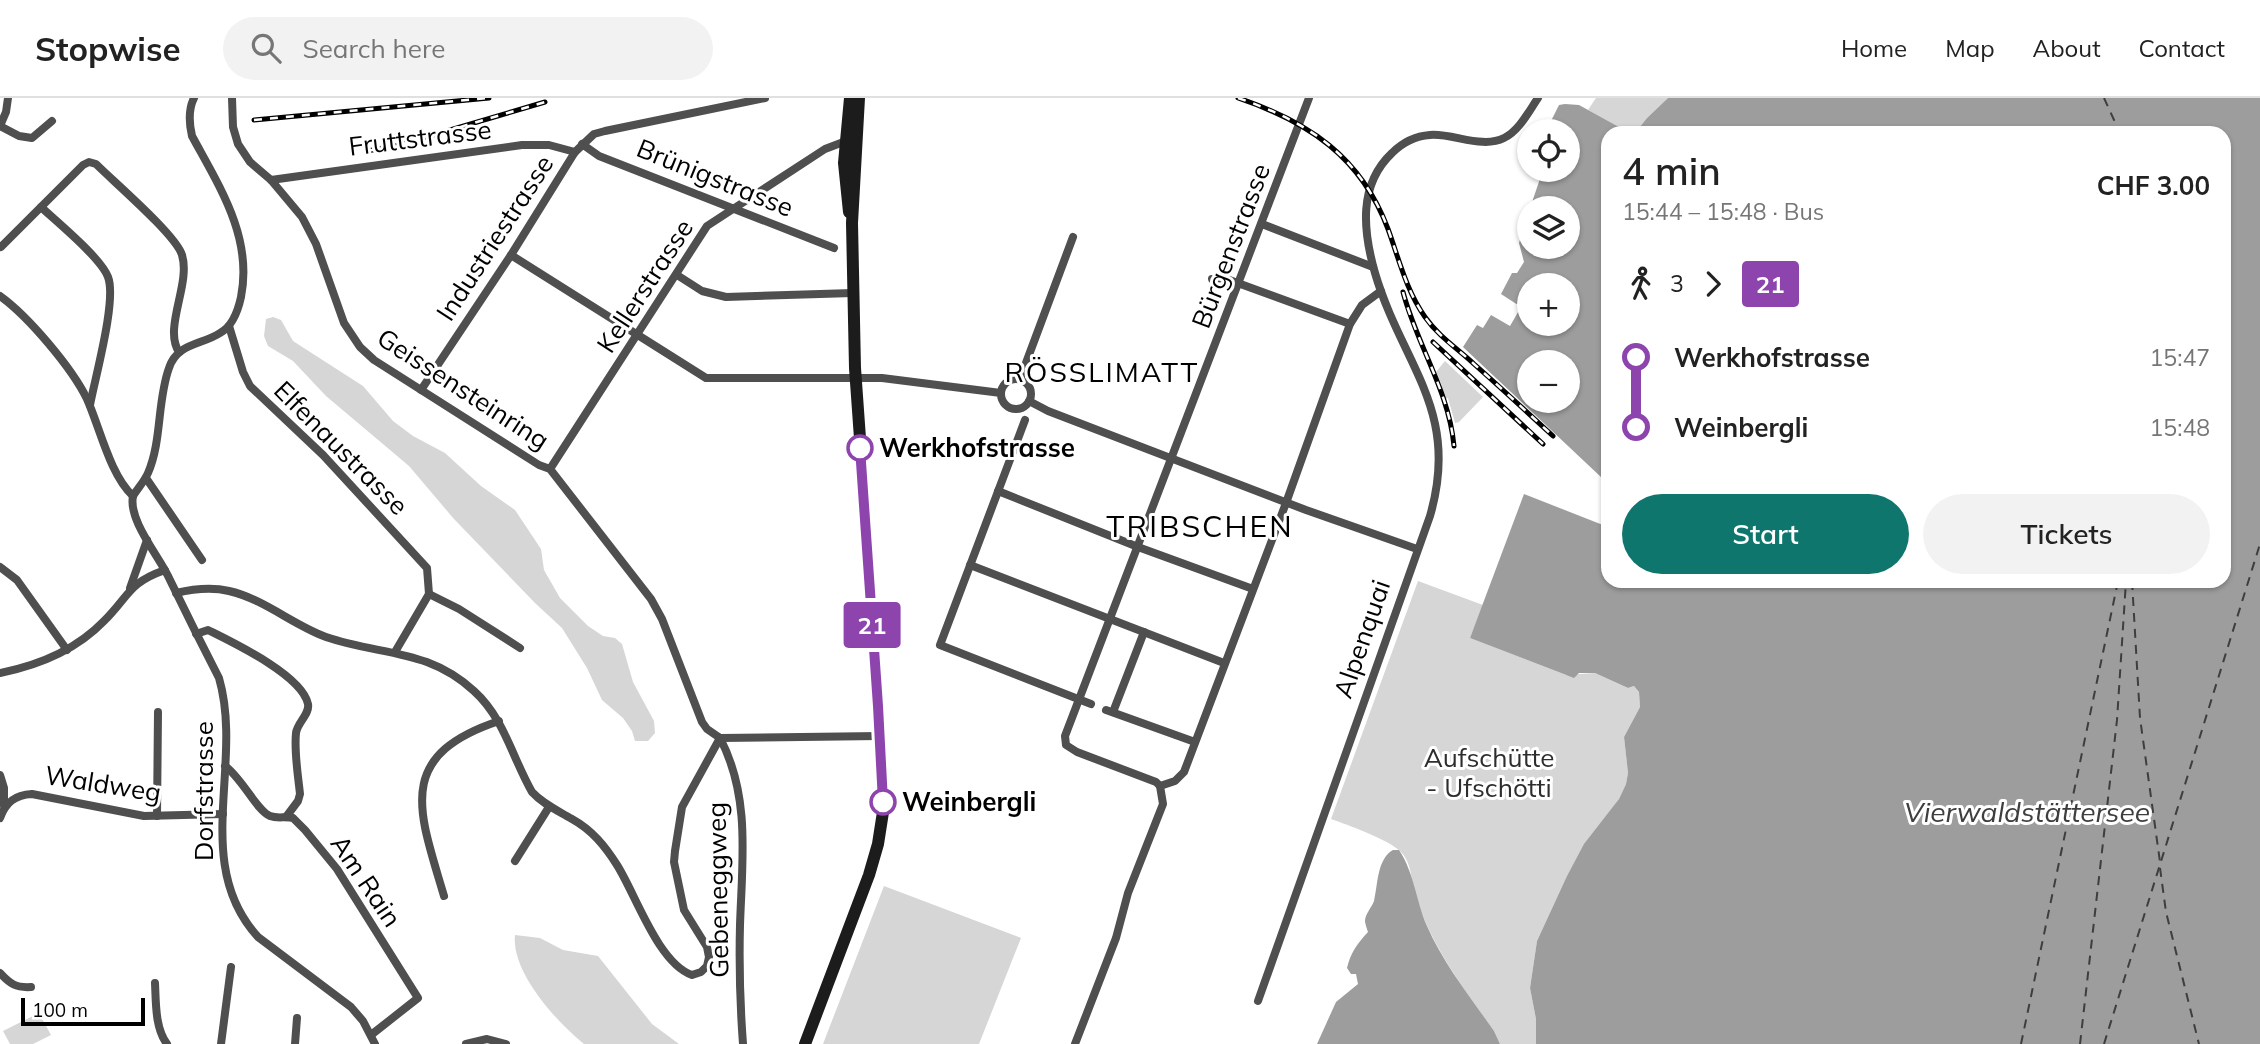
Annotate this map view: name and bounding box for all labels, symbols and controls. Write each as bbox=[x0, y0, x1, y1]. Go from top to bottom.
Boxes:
search box bbox=[223, 17, 713, 80]
text: Stopwise bbox=[35, 28, 181, 69]
icon: search bbox=[247, 29, 285, 67]
text: Search here bbox=[303, 32, 445, 65]
text: Home bbox=[1841, 33, 1907, 63]
text: Map bbox=[1945, 33, 1995, 63]
text: About bbox=[2033, 33, 2101, 63]
text: Contact bbox=[2139, 33, 2225, 63]
street label: Fruttstrasse bbox=[347, 112, 493, 163]
map controls bbox=[1517, 119, 1580, 413]
button: locate bbox=[1517, 119, 1580, 182]
street label: Brünigstrasse bbox=[632, 131, 798, 224]
text: 4 min bbox=[1622, 147, 1721, 195]
street label: Industriestrasse bbox=[429, 149, 560, 327]
street label: Bürgenstrasse bbox=[1184, 159, 1277, 333]
text: CHF 3.00 bbox=[2097, 169, 2210, 202]
button: layers bbox=[1517, 196, 1580, 259]
text: 15:44 – 15:48 · Bus bbox=[1622, 197, 1824, 226]
street label: Kellerstrasse bbox=[589, 213, 700, 359]
icon: walk bbox=[1622, 265, 1660, 303]
icon: forward bbox=[1694, 265, 1732, 303]
text: 3 bbox=[1670, 269, 1684, 298]
text: 21 bbox=[1756, 269, 1785, 299]
button: + bbox=[1517, 273, 1580, 336]
street label: Geissensteinring bbox=[371, 321, 555, 456]
text: Werkhofstrasse bbox=[1674, 341, 1870, 374]
text: 15:47 bbox=[2150, 343, 2210, 372]
button: − bbox=[1517, 350, 1580, 413]
district label: RÖSSLIMATT bbox=[1005, 354, 1199, 389]
street label: Elfenaustrasse bbox=[267, 374, 415, 522]
text: Weinbergli bbox=[1674, 411, 1808, 444]
text: 15:48 bbox=[2150, 413, 2210, 442]
place label: Werkhofstrasse bbox=[879, 431, 1075, 464]
marker: Werkhofstrasse bbox=[847, 435, 873, 461]
button: Start bbox=[1622, 494, 1909, 574]
button: Tickets bbox=[1923, 494, 2210, 574]
district label: TRIBSCHEN bbox=[1106, 507, 1294, 545]
street label: Alpenquai bbox=[1326, 575, 1397, 702]
line badge: 21 bbox=[840, 602, 903, 648]
text: 21 bbox=[858, 610, 886, 640]
street label: Dorfstrasse bbox=[187, 721, 220, 861]
park label: Aufschütte - Ufschötti bbox=[1424, 741, 1554, 804]
street label: Waldweg bbox=[43, 758, 163, 809]
place label: Weinbergli bbox=[902, 785, 1036, 818]
marker: Weinbergli bbox=[870, 789, 896, 815]
water label: Vierwaldstättersee bbox=[1904, 794, 2150, 829]
street label: Gebeneggweg bbox=[699, 802, 736, 978]
street label: Am Rain bbox=[324, 829, 409, 933]
scale bar bbox=[21, 995, 145, 1027]
text: 100 m bbox=[32, 998, 88, 1022]

